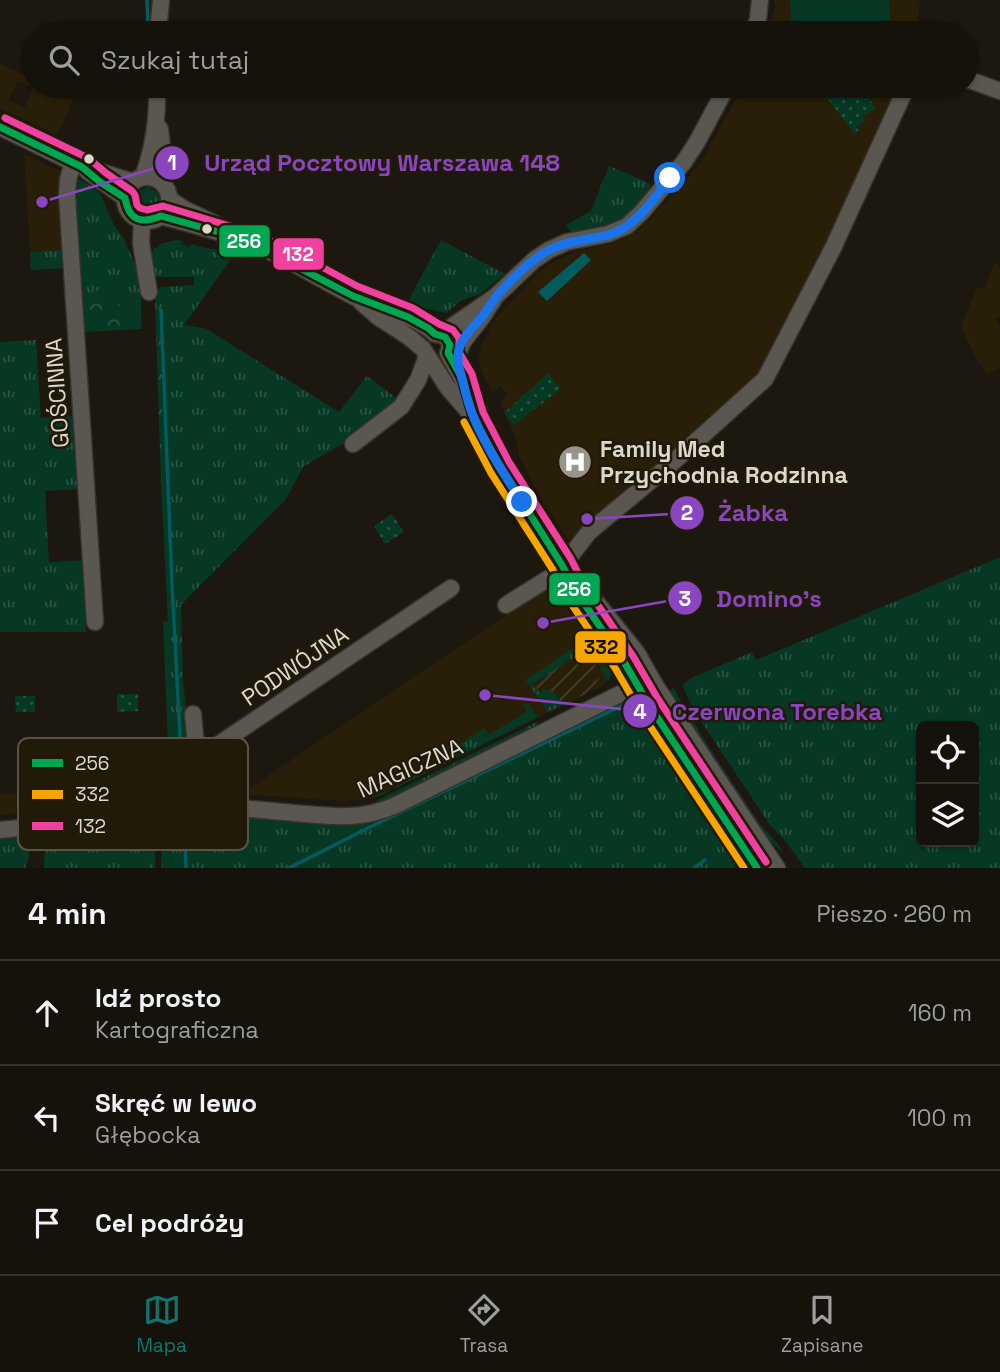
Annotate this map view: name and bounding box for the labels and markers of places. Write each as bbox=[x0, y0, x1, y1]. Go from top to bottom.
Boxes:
callout: Urząd Pocztowy Warszawa 148 bbox=[155, 140, 573, 185]
unlabelled marker bbox=[82, 152, 96, 166]
unlabelled marker bbox=[200, 222, 214, 236]
place label: Family Med Przychodnia Rodzinna bbox=[600, 434, 848, 490]
hospital icon: Family Med Przychodnia Rodzinna bbox=[556, 443, 594, 481]
callout: Żabka bbox=[669, 490, 802, 535]
callout: Domino's bbox=[667, 576, 836, 621]
callout: Czerwona Torebka bbox=[622, 689, 897, 734]

